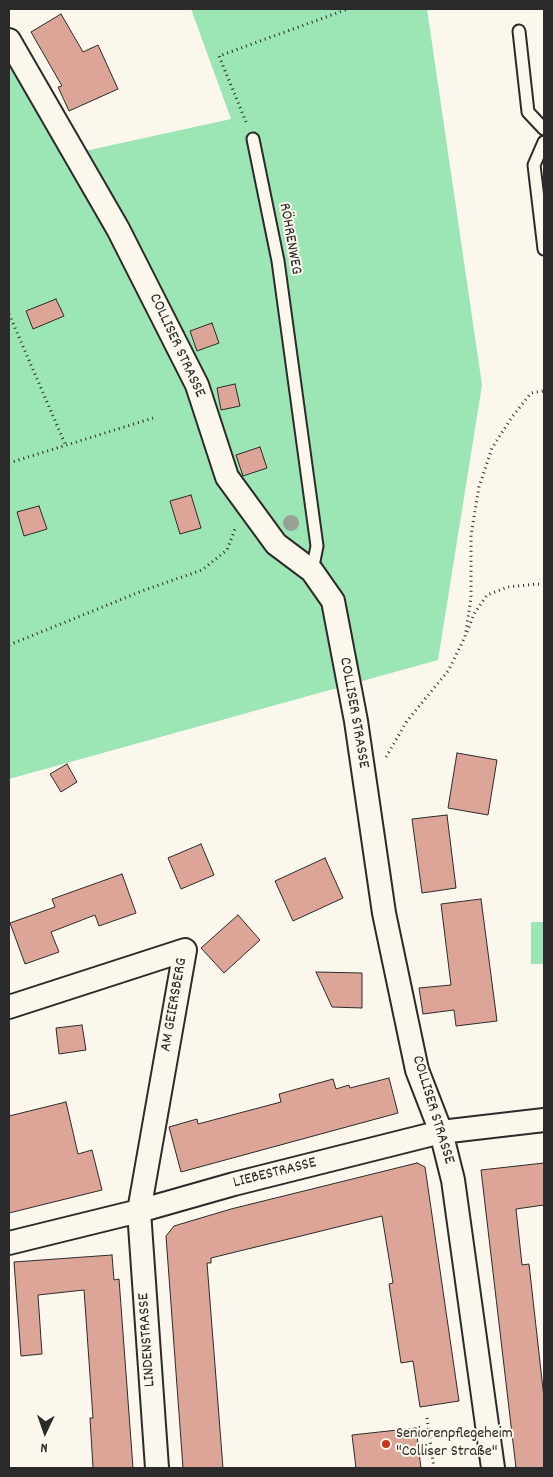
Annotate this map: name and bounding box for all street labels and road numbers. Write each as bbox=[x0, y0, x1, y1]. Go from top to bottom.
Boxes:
street label: RÖHRENWEG bbox=[273, 202, 305, 276]
street label: COLLISER STRASSE bbox=[144, 291, 208, 401]
street label: COLLISER STRASSE bbox=[334, 656, 372, 770]
street label: AM GEIERSBERG bbox=[157, 957, 193, 1053]
street label: COLLISER STRASSE bbox=[406, 1054, 458, 1166]
street label: LIEBESTRASSE bbox=[231, 1154, 319, 1194]
street label: LINDENSTRASSE bbox=[135, 1292, 161, 1388]

